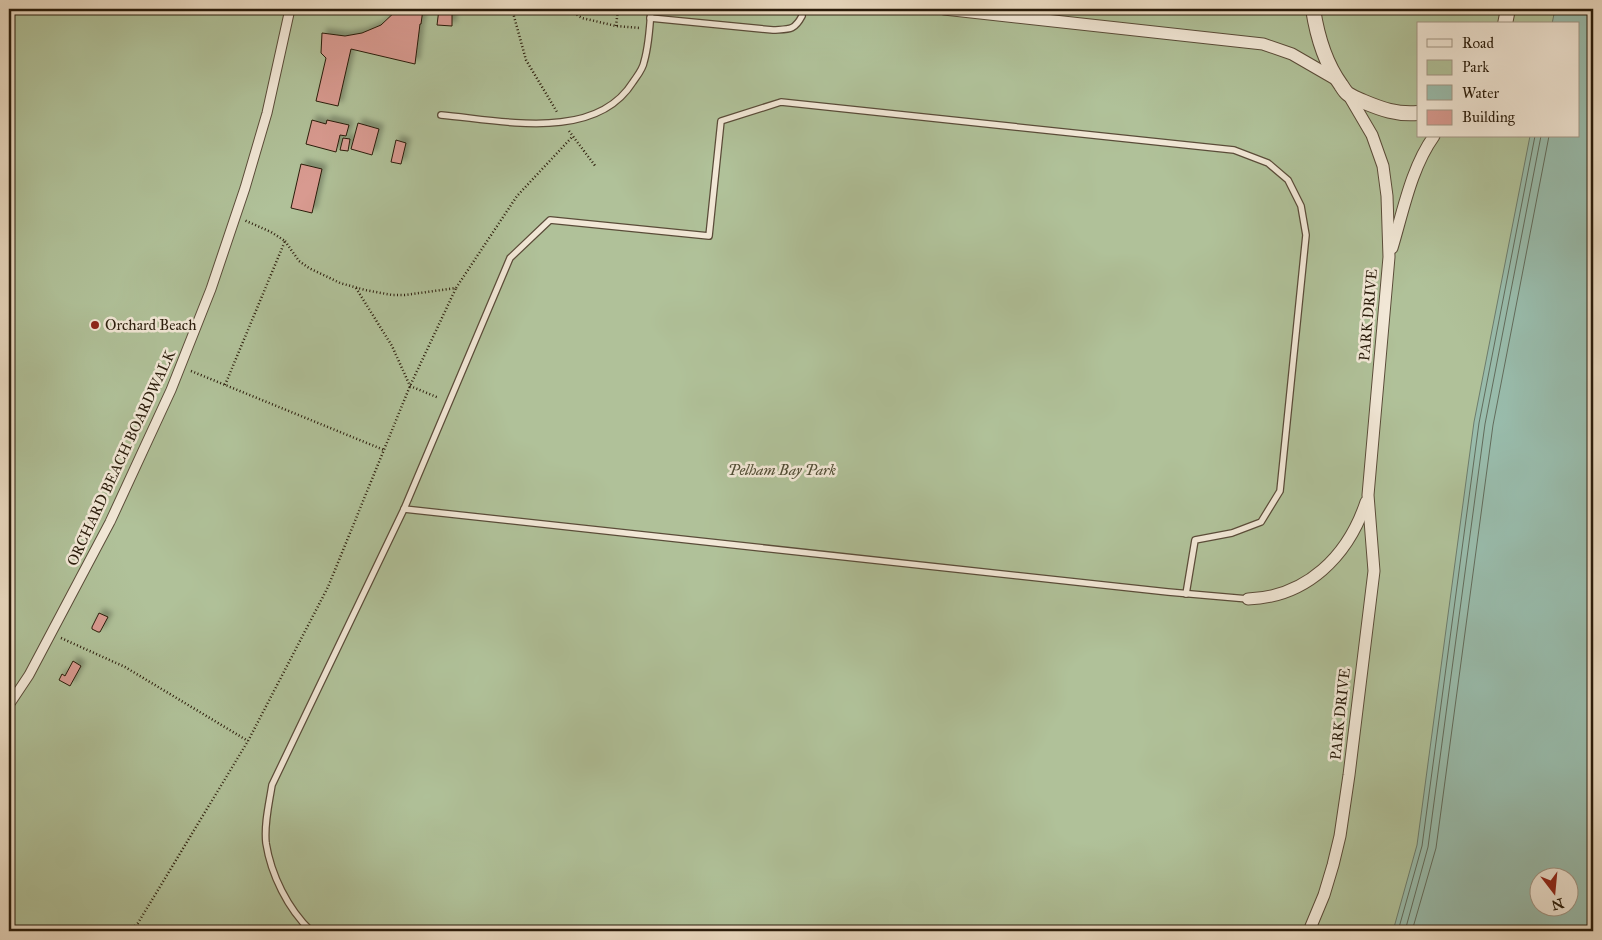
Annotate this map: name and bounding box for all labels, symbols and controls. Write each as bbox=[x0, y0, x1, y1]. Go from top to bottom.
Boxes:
legend bbox=[1417, 22, 1580, 138]
text: Road bbox=[1462, 34, 1494, 52]
text: Park bbox=[1462, 58, 1489, 76]
text: Water bbox=[1462, 84, 1499, 102]
text: Building bbox=[1462, 108, 1516, 126]
street label: PARK DRIVE bbox=[1355, 268, 1381, 362]
place label: Orchard Beach bbox=[105, 316, 197, 334]
marker: Orchard Beach bbox=[89, 319, 101, 331]
street label: ORCHARD BEACH BOARDWALK bbox=[63, 347, 179, 569]
park label: Pelham Bay Park bbox=[728, 461, 836, 479]
street label: PARK DRIVE bbox=[1326, 667, 1354, 761]
north arrow bbox=[1530, 868, 1580, 918]
text: N bbox=[1549, 894, 1565, 914]

